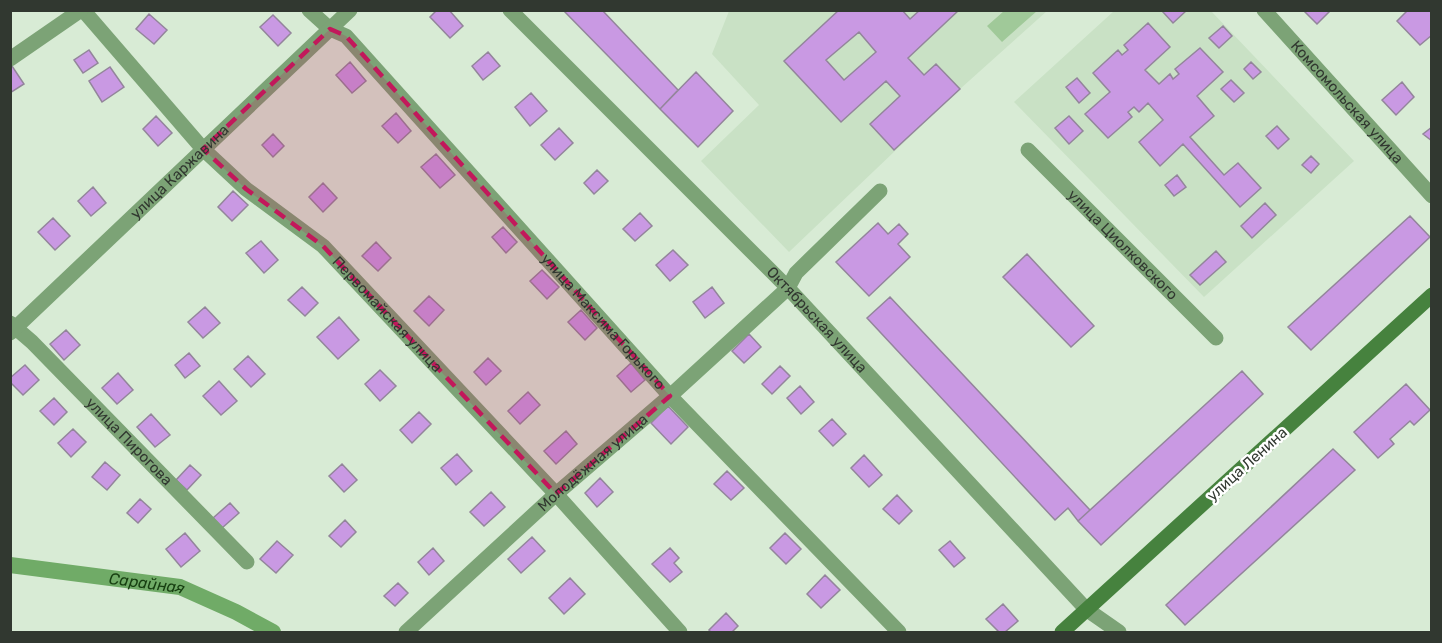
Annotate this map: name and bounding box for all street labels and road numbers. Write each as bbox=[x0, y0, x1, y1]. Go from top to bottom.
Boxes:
street label: Комсомольская улица bbox=[1287, 37, 1407, 167]
street label: улица Каржавина bbox=[127, 121, 233, 223]
street label: улица Циолковского bbox=[1064, 186, 1182, 304]
street label: улица Максима Горького bbox=[537, 250, 669, 393]
street label: Первомайская улица bbox=[329, 253, 446, 376]
street label: Октябрьская улица bbox=[763, 263, 871, 376]
street label: улица Пирогова bbox=[82, 394, 176, 489]
street label: Молодёжная улица bbox=[534, 410, 651, 515]
street label: улица Ленина bbox=[1203, 423, 1291, 505]

